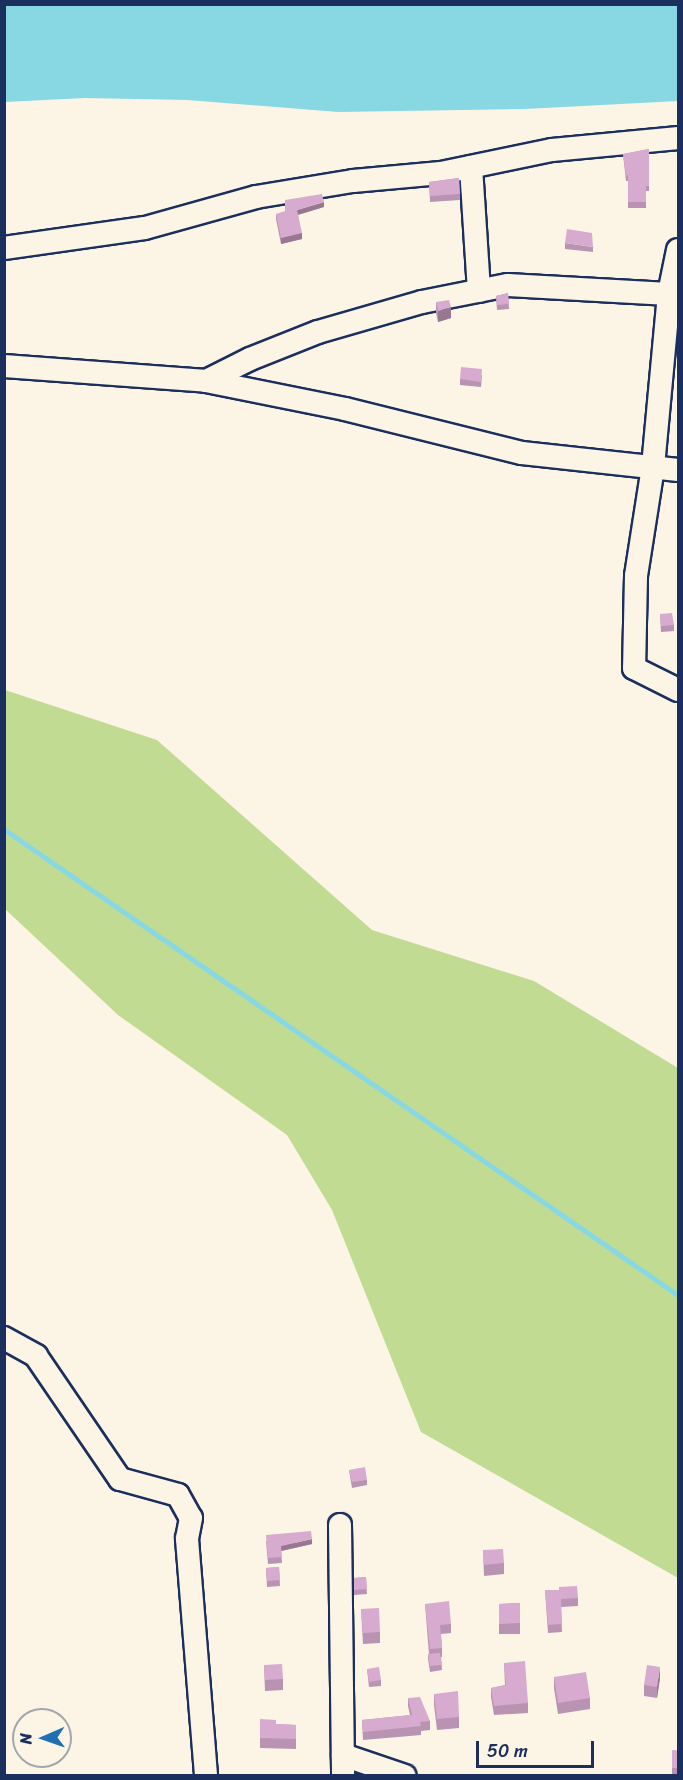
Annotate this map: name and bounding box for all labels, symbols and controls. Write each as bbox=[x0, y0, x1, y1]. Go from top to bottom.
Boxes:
north arrow bbox=[12, 1708, 72, 1768]
scale bar bbox=[479, 1729, 598, 1767]
text: N bbox=[11, 1733, 40, 1745]
text: 50 m bbox=[487, 1735, 528, 1767]

